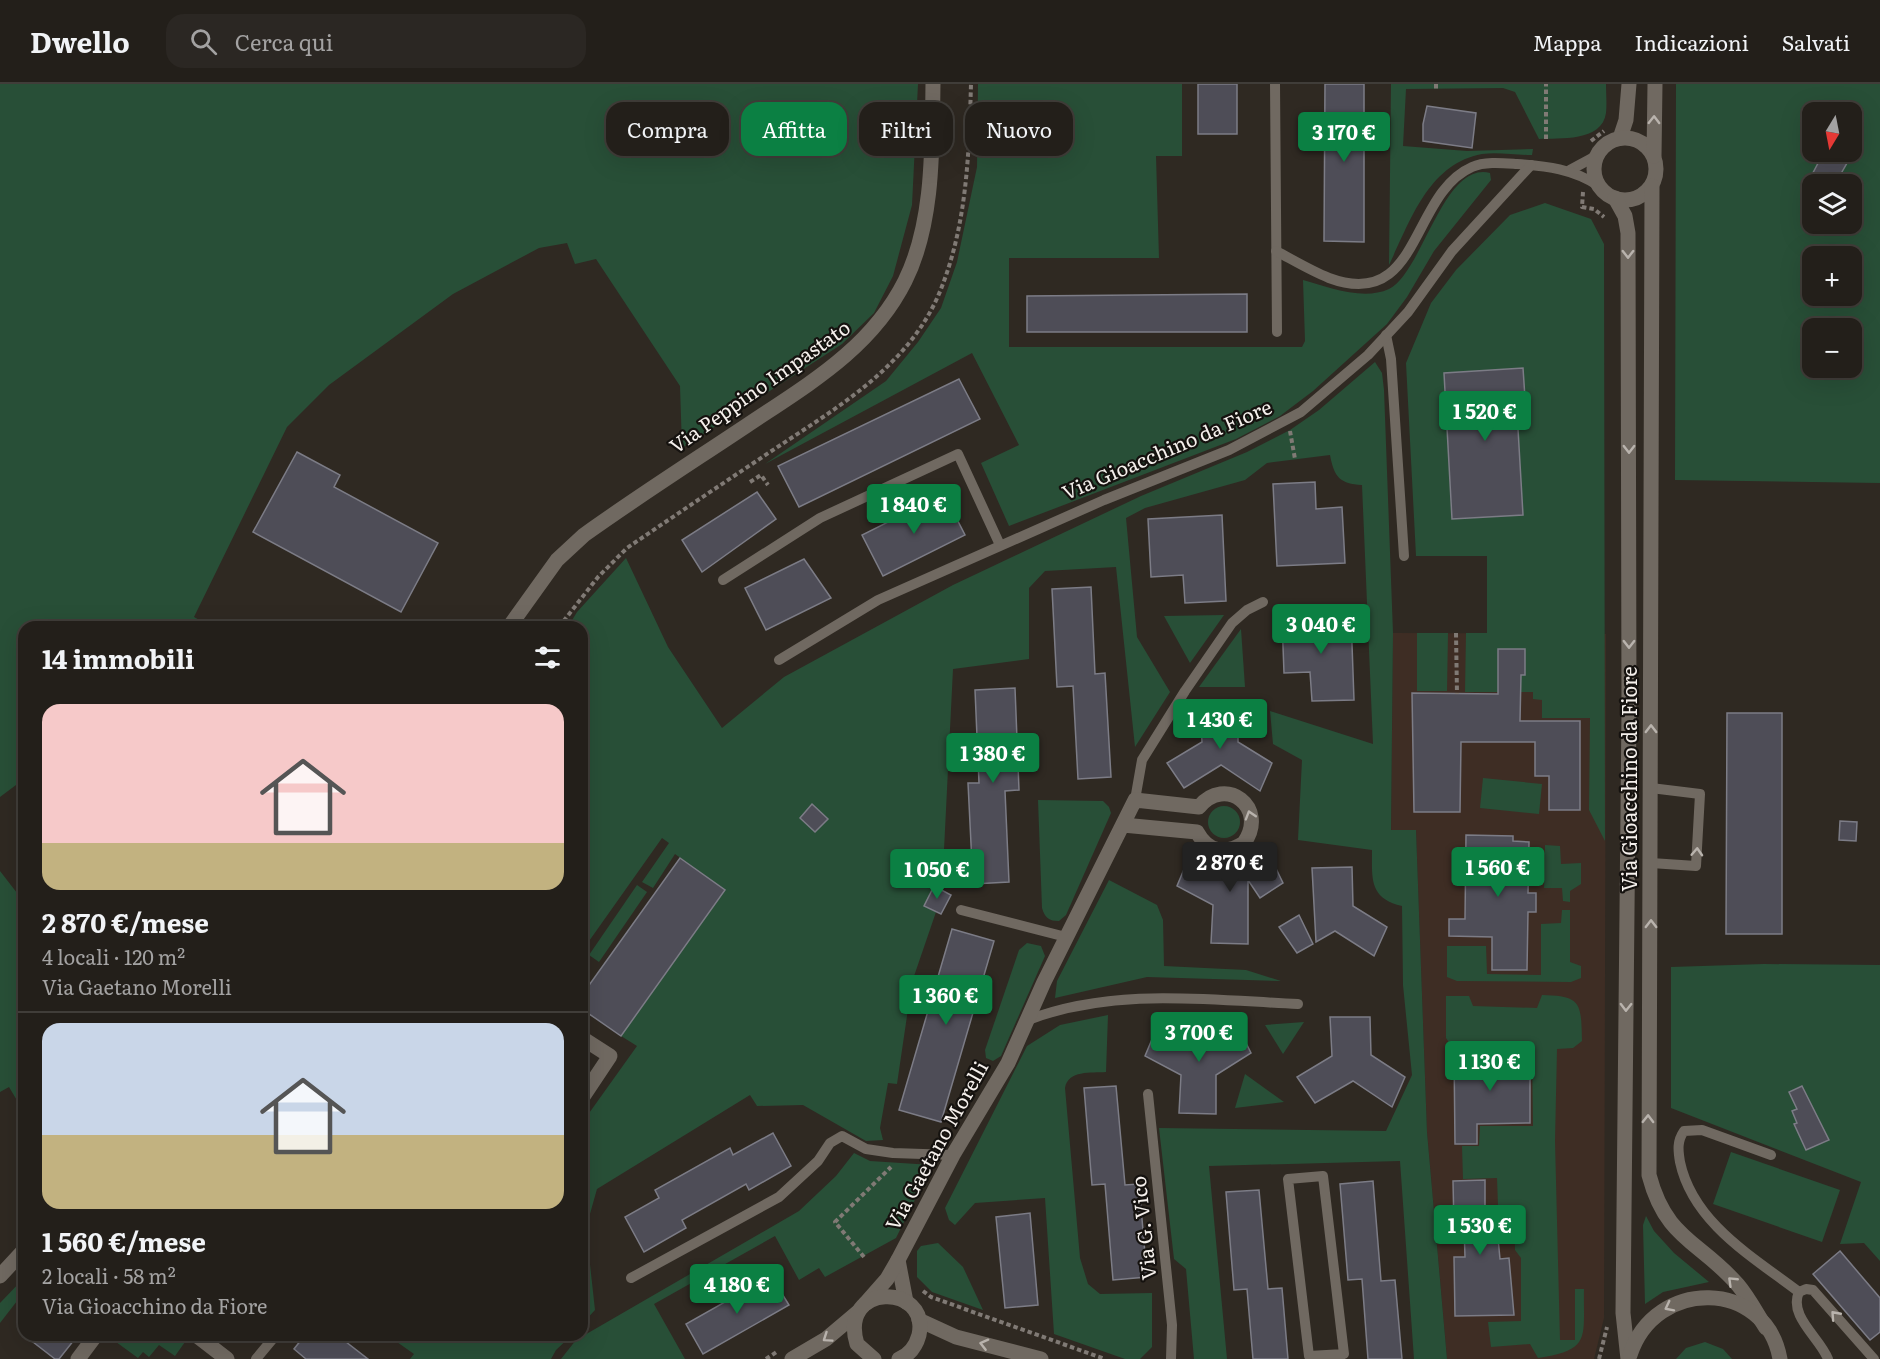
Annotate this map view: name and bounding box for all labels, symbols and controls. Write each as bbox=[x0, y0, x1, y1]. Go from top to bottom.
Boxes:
search box bbox=[166, 14, 586, 68]
text: Dwello bbox=[30, 20, 130, 62]
icon: search bbox=[187, 25, 220, 58]
text: Cerca qui bbox=[235, 25, 333, 58]
text: Mappa bbox=[1533, 26, 1602, 57]
text: Indicazioni bbox=[1635, 26, 1749, 57]
text: Salvati bbox=[1782, 26, 1850, 57]
chip: Compra bbox=[606, 102, 729, 156]
chip: Affitta bbox=[741, 102, 847, 156]
chip: Filtri bbox=[859, 102, 953, 156]
chip: Nuovo bbox=[965, 102, 1073, 156]
north arrow bbox=[1802, 102, 1862, 162]
map controls bbox=[1802, 102, 1862, 378]
pin: 3 170 € bbox=[1289, 112, 1399, 163]
text: 3 170 € bbox=[1312, 116, 1376, 146]
one-way arrow bbox=[1648, 116, 1661, 125]
button: layers bbox=[1802, 174, 1862, 234]
button: + bbox=[1802, 246, 1862, 306]
one-way arrow bbox=[1622, 249, 1634, 258]
street label: Via Peppino Impastato bbox=[662, 311, 856, 459]
button: − bbox=[1802, 318, 1862, 378]
street label: Via Gioacchino da Fiore bbox=[1057, 390, 1276, 506]
pin: 1 520 € bbox=[1430, 391, 1540, 442]
text: 1 520 € bbox=[1453, 395, 1517, 425]
one-way arrow bbox=[1623, 444, 1635, 453]
pin: 1 840 € bbox=[859, 484, 969, 535]
text: 1 840 € bbox=[881, 488, 947, 518]
pin: 3 040 € bbox=[1266, 604, 1376, 655]
text: 3 040 € bbox=[1286, 608, 1356, 638]
text: 14 immobili bbox=[42, 638, 195, 677]
one-way arrow bbox=[1623, 639, 1635, 648]
icon: filters bbox=[531, 641, 564, 674]
street label: Via Gioacchino da Fiore bbox=[1613, 666, 1643, 892]
pin: 1 430 € bbox=[1165, 699, 1275, 750]
text: 1 430 € bbox=[1187, 703, 1253, 733]
one-way arrow bbox=[1645, 724, 1657, 733]
pin: 1 380 € bbox=[938, 733, 1048, 784]
text: 1 380 € bbox=[960, 737, 1026, 767]
icon: home bbox=[249, 743, 357, 851]
one-way arrow bbox=[1245, 810, 1257, 820]
pin: 2 870 € bbox=[1175, 842, 1285, 893]
text: 2 870 € bbox=[1196, 846, 1264, 876]
pin: 1 560 € bbox=[1443, 847, 1553, 898]
one-way arrow bbox=[1690, 848, 1703, 857]
pin: 1 050 € bbox=[882, 849, 992, 900]
text: 1 560 € bbox=[1465, 851, 1531, 881]
text: 1 050 € bbox=[904, 853, 970, 883]
text: 2 870 €/mese bbox=[42, 902, 209, 941]
one-way arrow bbox=[1645, 919, 1657, 928]
text: 4 locali · 120 m² bbox=[42, 941, 185, 971]
text: Via Gaetano Morelli bbox=[42, 971, 232, 1001]
pin: 1 360 € bbox=[891, 975, 1001, 1026]
text: 1 360 € bbox=[913, 979, 979, 1009]
one-way arrow bbox=[1620, 1002, 1632, 1011]
pin: 3 700 € bbox=[1144, 1012, 1254, 1063]
text: 3 700 € bbox=[1165, 1016, 1233, 1046]
pin: 1 130 € bbox=[1435, 1041, 1545, 1092]
text: 1 130 € bbox=[1459, 1045, 1521, 1075]
street label: Via Gaetano Morelli bbox=[876, 1055, 994, 1235]
icon: home bbox=[249, 1062, 357, 1170]
one-way arrow bbox=[1642, 1114, 1654, 1123]
street label: Via G. Vico bbox=[1122, 1175, 1162, 1282]
pin: 1 530 € bbox=[1425, 1205, 1535, 1256]
text: 1 530 € bbox=[1448, 1209, 1512, 1239]
text: 1 560 €/mese bbox=[42, 1221, 206, 1260]
text: 2 locali · 58 m² bbox=[42, 1260, 176, 1290]
pin: 4 180 € bbox=[682, 1264, 792, 1315]
text: 4 180 € bbox=[704, 1268, 770, 1298]
one-way arrow bbox=[1729, 1277, 1739, 1288]
text: Via Gioacchino da Fiore bbox=[42, 1290, 267, 1320]
one-way arrow bbox=[1665, 1299, 1676, 1311]
one-way arrow bbox=[1831, 1312, 1842, 1322]
one-way arrow bbox=[822, 1331, 833, 1342]
one-way arrow bbox=[979, 1339, 989, 1352]

